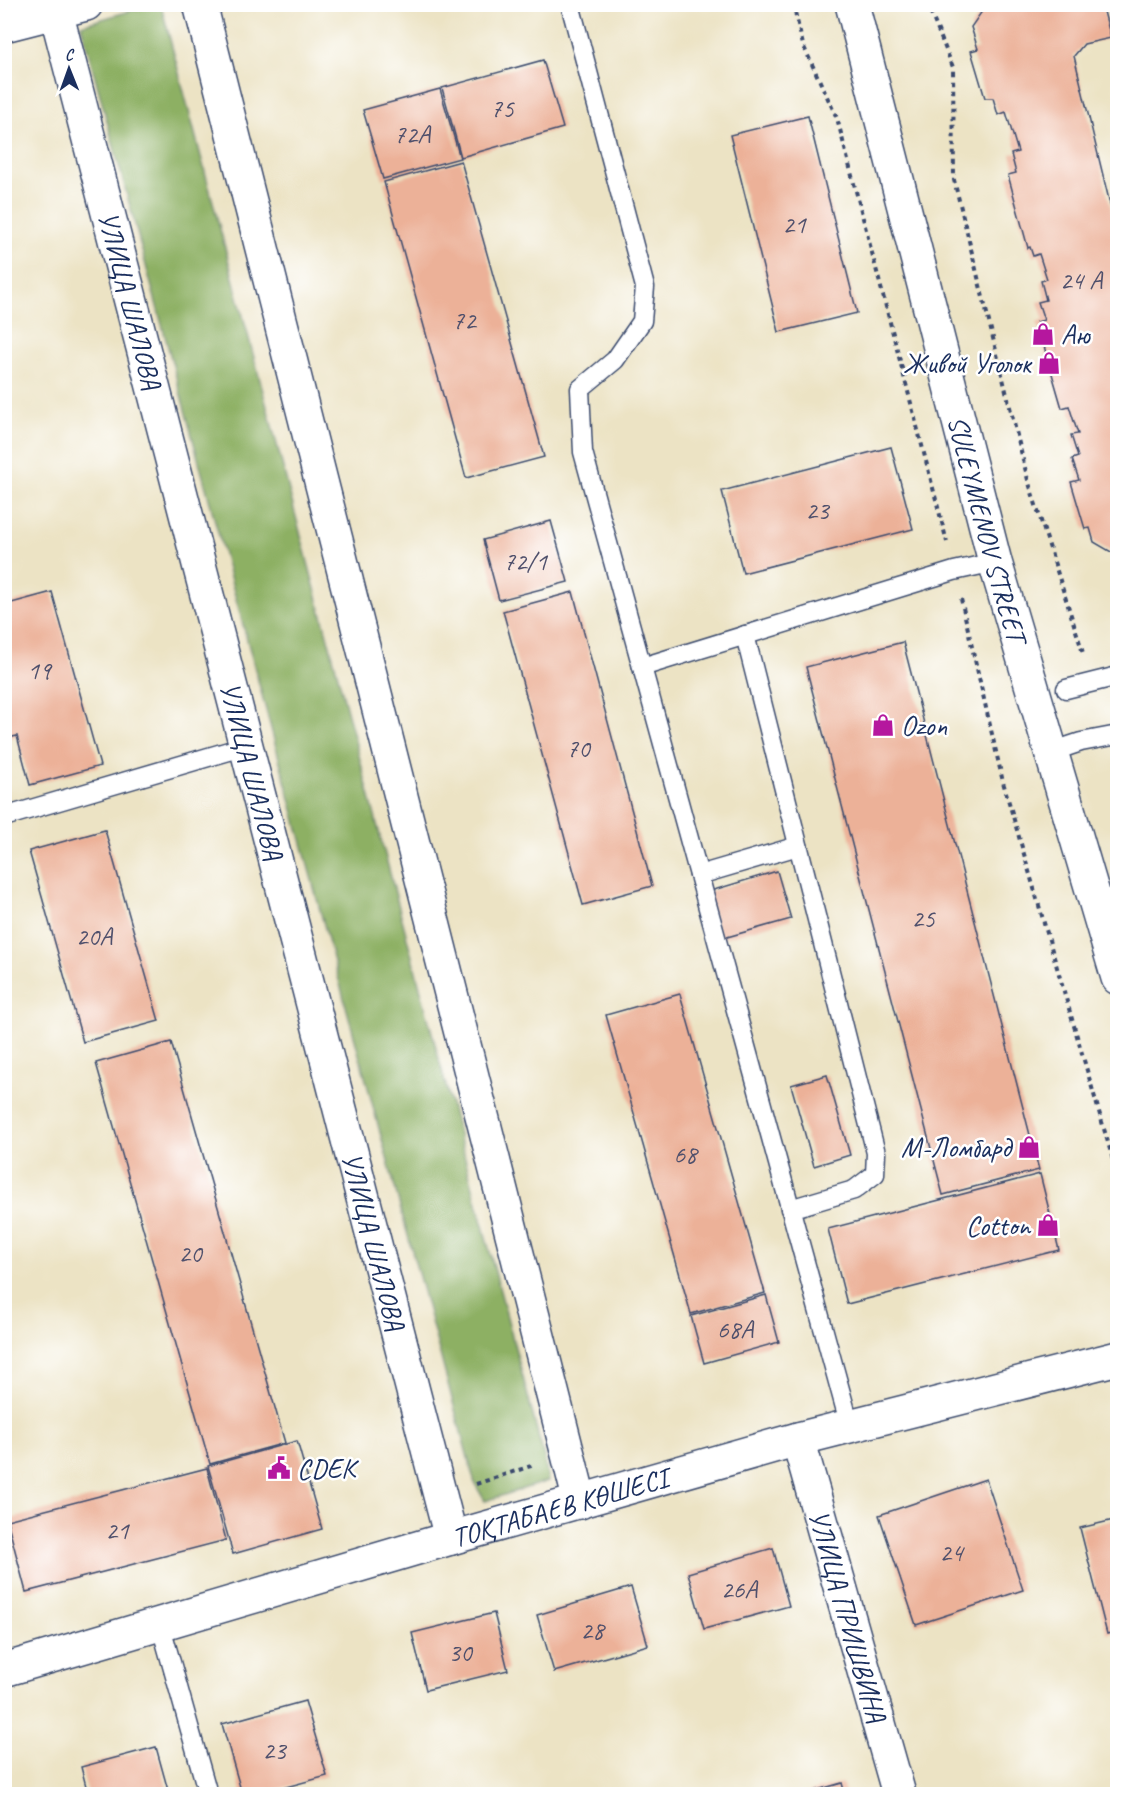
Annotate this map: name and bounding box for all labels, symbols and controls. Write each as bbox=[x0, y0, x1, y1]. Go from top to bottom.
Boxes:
north arrow bbox=[39, 39, 99, 99]
text: С bbox=[65, 45, 75, 65]
house number: 75 bbox=[490, 92, 515, 125]
house number: 72А bbox=[394, 118, 432, 151]
street label: УЛИЦА ШАЛОВА bbox=[91, 208, 171, 394]
house number: 21 bbox=[782, 208, 807, 241]
house number: 24 А bbox=[1060, 264, 1104, 297]
house number: 72 bbox=[452, 304, 478, 337]
place label: Аю bbox=[1061, 317, 1091, 352]
shop icon: Аю bbox=[1030, 321, 1056, 347]
place label: Живой Уголок bbox=[903, 346, 1033, 381]
shop icon: Живой Уголок bbox=[1036, 350, 1062, 376]
street label: SULEYMENOV STREET bbox=[941, 412, 1037, 652]
house number: 23 bbox=[805, 494, 831, 527]
house number: 72/1 bbox=[503, 545, 548, 578]
house number: 19 bbox=[27, 654, 53, 687]
street label: УЛИЦА ШАЛОВА bbox=[213, 678, 292, 864]
place label: Ozon bbox=[901, 708, 947, 743]
shop icon: Ozon bbox=[870, 712, 896, 738]
house number: 70 bbox=[566, 732, 592, 765]
house number: 25 bbox=[911, 902, 936, 935]
house number: 20А bbox=[76, 920, 114, 953]
place label: М-Ломбард bbox=[901, 1130, 1014, 1165]
shop icon: М-Ломбард bbox=[1016, 1134, 1042, 1160]
house number: 68 bbox=[673, 1138, 699, 1171]
street label: УЛИЦА ШАЛОВА bbox=[334, 1149, 414, 1335]
place label: Cotton bbox=[966, 1208, 1031, 1243]
shop icon: Cotton bbox=[1035, 1212, 1061, 1238]
house number: 20 bbox=[178, 1237, 204, 1270]
house number: 68А bbox=[717, 1313, 755, 1346]
place label: CDEK bbox=[297, 1451, 359, 1486]
public building icon: CDEK bbox=[266, 1455, 292, 1481]
street label: ТОҚТАБАЕВ КӨШЕСІ bbox=[448, 1458, 677, 1554]
street label: УЛИЦА ПРИШВИНА bbox=[802, 1506, 895, 1727]
house number: 21 bbox=[105, 1514, 130, 1547]
house number: 24 bbox=[939, 1536, 965, 1569]
house number: 26А bbox=[721, 1573, 759, 1606]
house number: 28 bbox=[580, 1614, 606, 1647]
house number: 30 bbox=[448, 1636, 474, 1669]
house number: 23 bbox=[262, 1734, 288, 1767]

